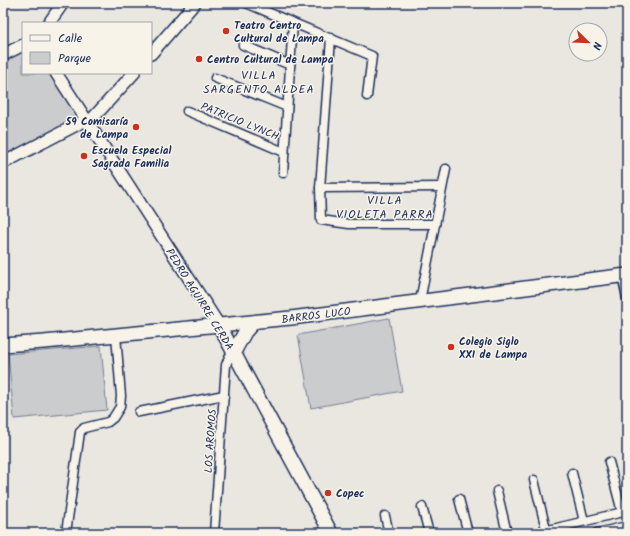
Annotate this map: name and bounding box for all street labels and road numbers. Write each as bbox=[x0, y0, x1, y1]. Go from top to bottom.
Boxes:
street label: PATRICIO LYNCH bbox=[198, 98, 282, 146]
street label: PEDRO AGUIRRE CERDA bbox=[160, 245, 238, 354]
street label: BARROS LUCO bbox=[281, 303, 352, 329]
street label: LOS AROMOS bbox=[200, 408, 222, 474]

